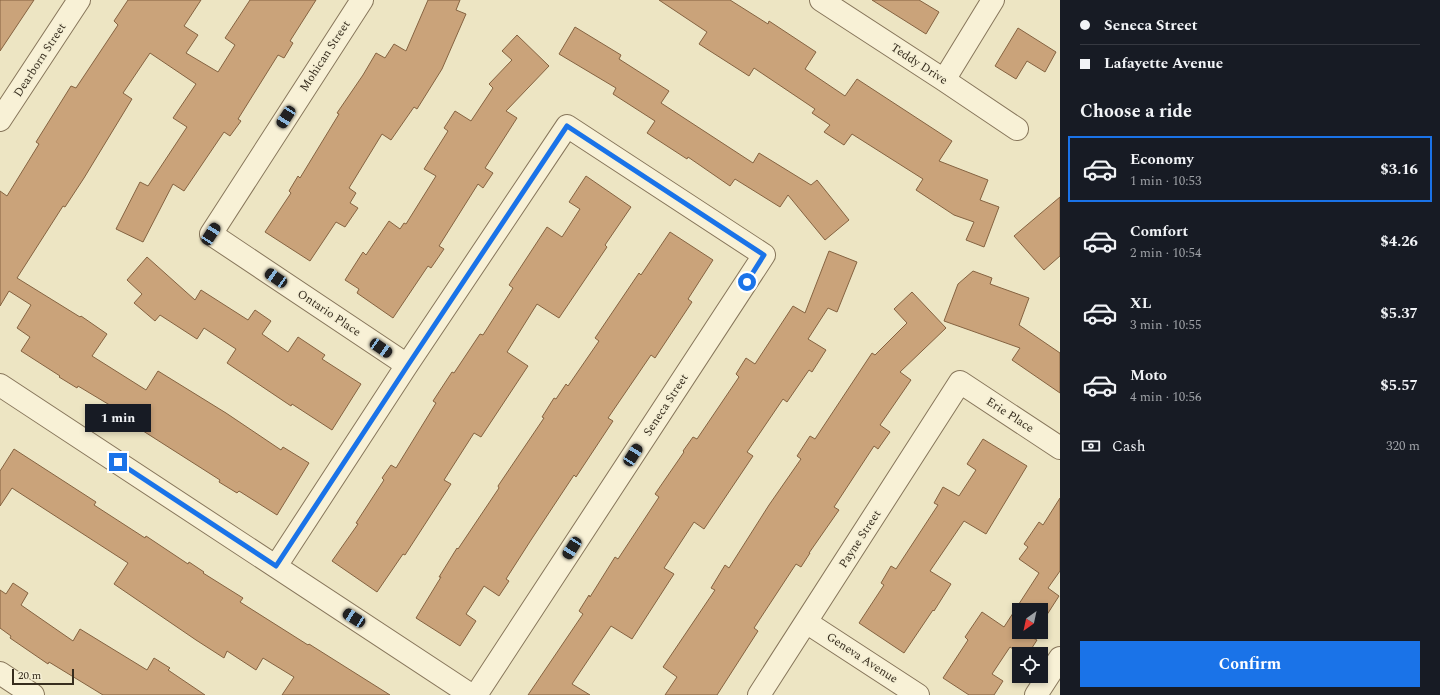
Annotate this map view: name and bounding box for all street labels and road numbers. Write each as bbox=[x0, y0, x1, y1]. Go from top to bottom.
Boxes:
street label: Mohican Street bbox=[295, 17, 355, 95]
street label: Dearborn Street bbox=[9, 19, 71, 101]
street label: Teddy Drive bbox=[887, 38, 952, 90]
street label: Ontario Place bbox=[293, 285, 365, 341]
street label: Seneca Street bbox=[639, 370, 693, 440]
street label: Erie Place bbox=[982, 392, 1038, 438]
street label: Payne Street bbox=[834, 506, 886, 572]
street label: Geneva Avenue bbox=[822, 628, 902, 688]

